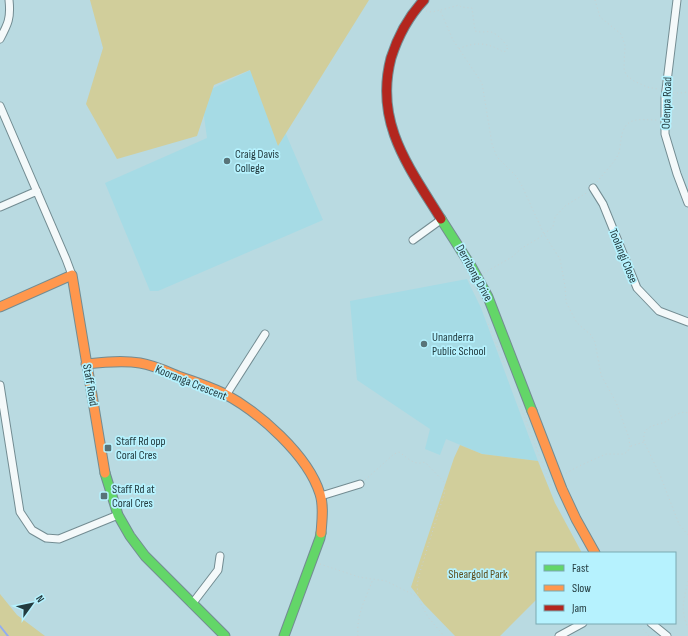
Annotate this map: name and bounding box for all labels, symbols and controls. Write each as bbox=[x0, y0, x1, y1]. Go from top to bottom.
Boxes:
street label: Odenpa Road bbox=[659, 77, 675, 129]
place label: Craig Davis College bbox=[235, 147, 279, 176]
marker: Craig Davis College bbox=[222, 156, 232, 166]
street label: Toolangi Close bbox=[605, 227, 641, 285]
street label: Derribong Drive bbox=[452, 242, 496, 304]
place label: Unanderra Public School bbox=[432, 330, 486, 359]
marker: Unanderra Public School bbox=[419, 339, 429, 349]
street label: Kooranga Crescent bbox=[153, 362, 229, 404]
street label: Staff Road bbox=[79, 363, 101, 407]
place label: Staff Rd opp Coral Cres bbox=[116, 434, 165, 463]
marker: Staff Rd opp Coral Cres bbox=[103, 443, 113, 453]
place label: Staff Rd at Coral Cres bbox=[112, 482, 155, 511]
marker: Staff Rd at Coral Cres bbox=[99, 491, 109, 501]
legend bbox=[536, 552, 676, 624]
text: Fast bbox=[572, 561, 589, 576]
park label: Sheargold Park bbox=[448, 567, 508, 582]
text: Slow bbox=[572, 581, 591, 596]
north arrow bbox=[12, 584, 52, 624]
text: N bbox=[33, 593, 47, 605]
text: Jam bbox=[571, 601, 587, 616]

